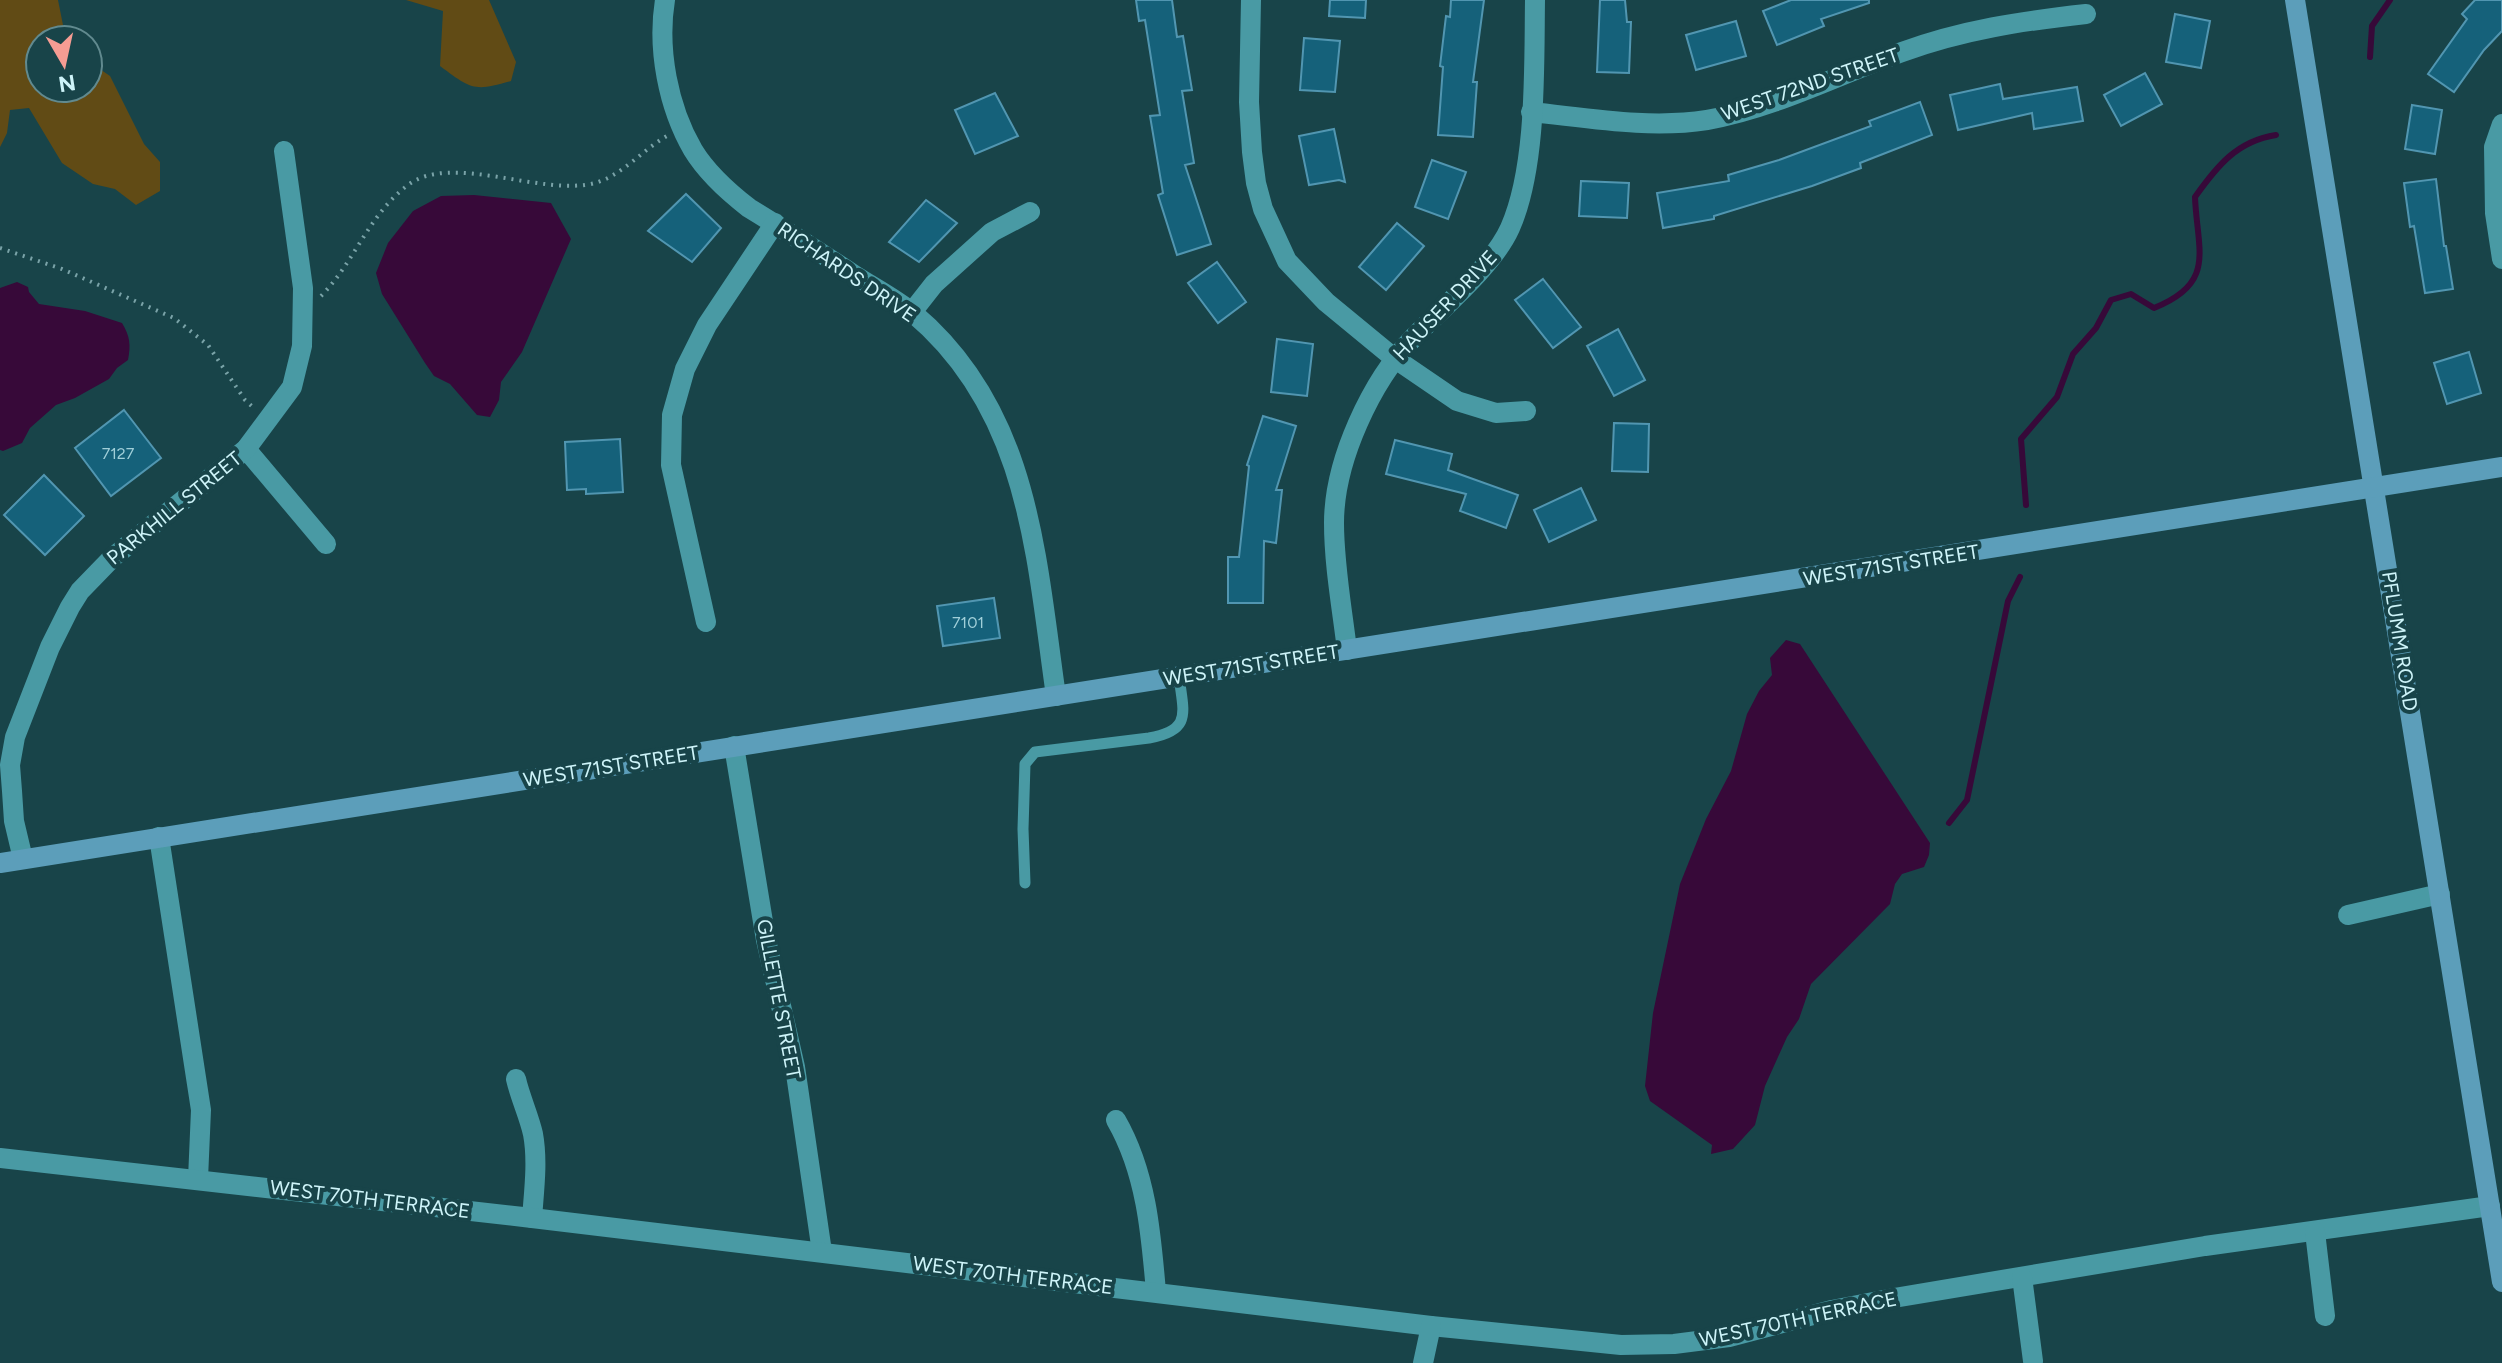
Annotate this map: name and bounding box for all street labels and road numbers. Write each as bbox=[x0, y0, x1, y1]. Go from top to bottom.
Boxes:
street label: WEST 72ND STREET bbox=[1718, 42, 1902, 126]
street label: RICHARDS DRIVE bbox=[773, 217, 921, 327]
street label: HAUSER DRIVE bbox=[1388, 245, 1502, 365]
street label: PARKHILL STREET bbox=[102, 446, 246, 570]
street label: WEST 71ST STREET bbox=[1802, 539, 1980, 591]
street label: PFLUMM ROAD bbox=[2377, 569, 2423, 713]
street label: WEST 71ST STREET bbox=[1162, 639, 1340, 691]
street label: WEST 71ST STREET bbox=[522, 740, 700, 792]
street label: GILLETTE STREET bbox=[752, 917, 806, 1081]
street label: WEST 70TH TERRACE bbox=[269, 1175, 471, 1223]
street label: WEST 70TH TERRACE bbox=[912, 1251, 1114, 1299]
street label: WEST 70TH TERRACE bbox=[1697, 1286, 1899, 1352]

